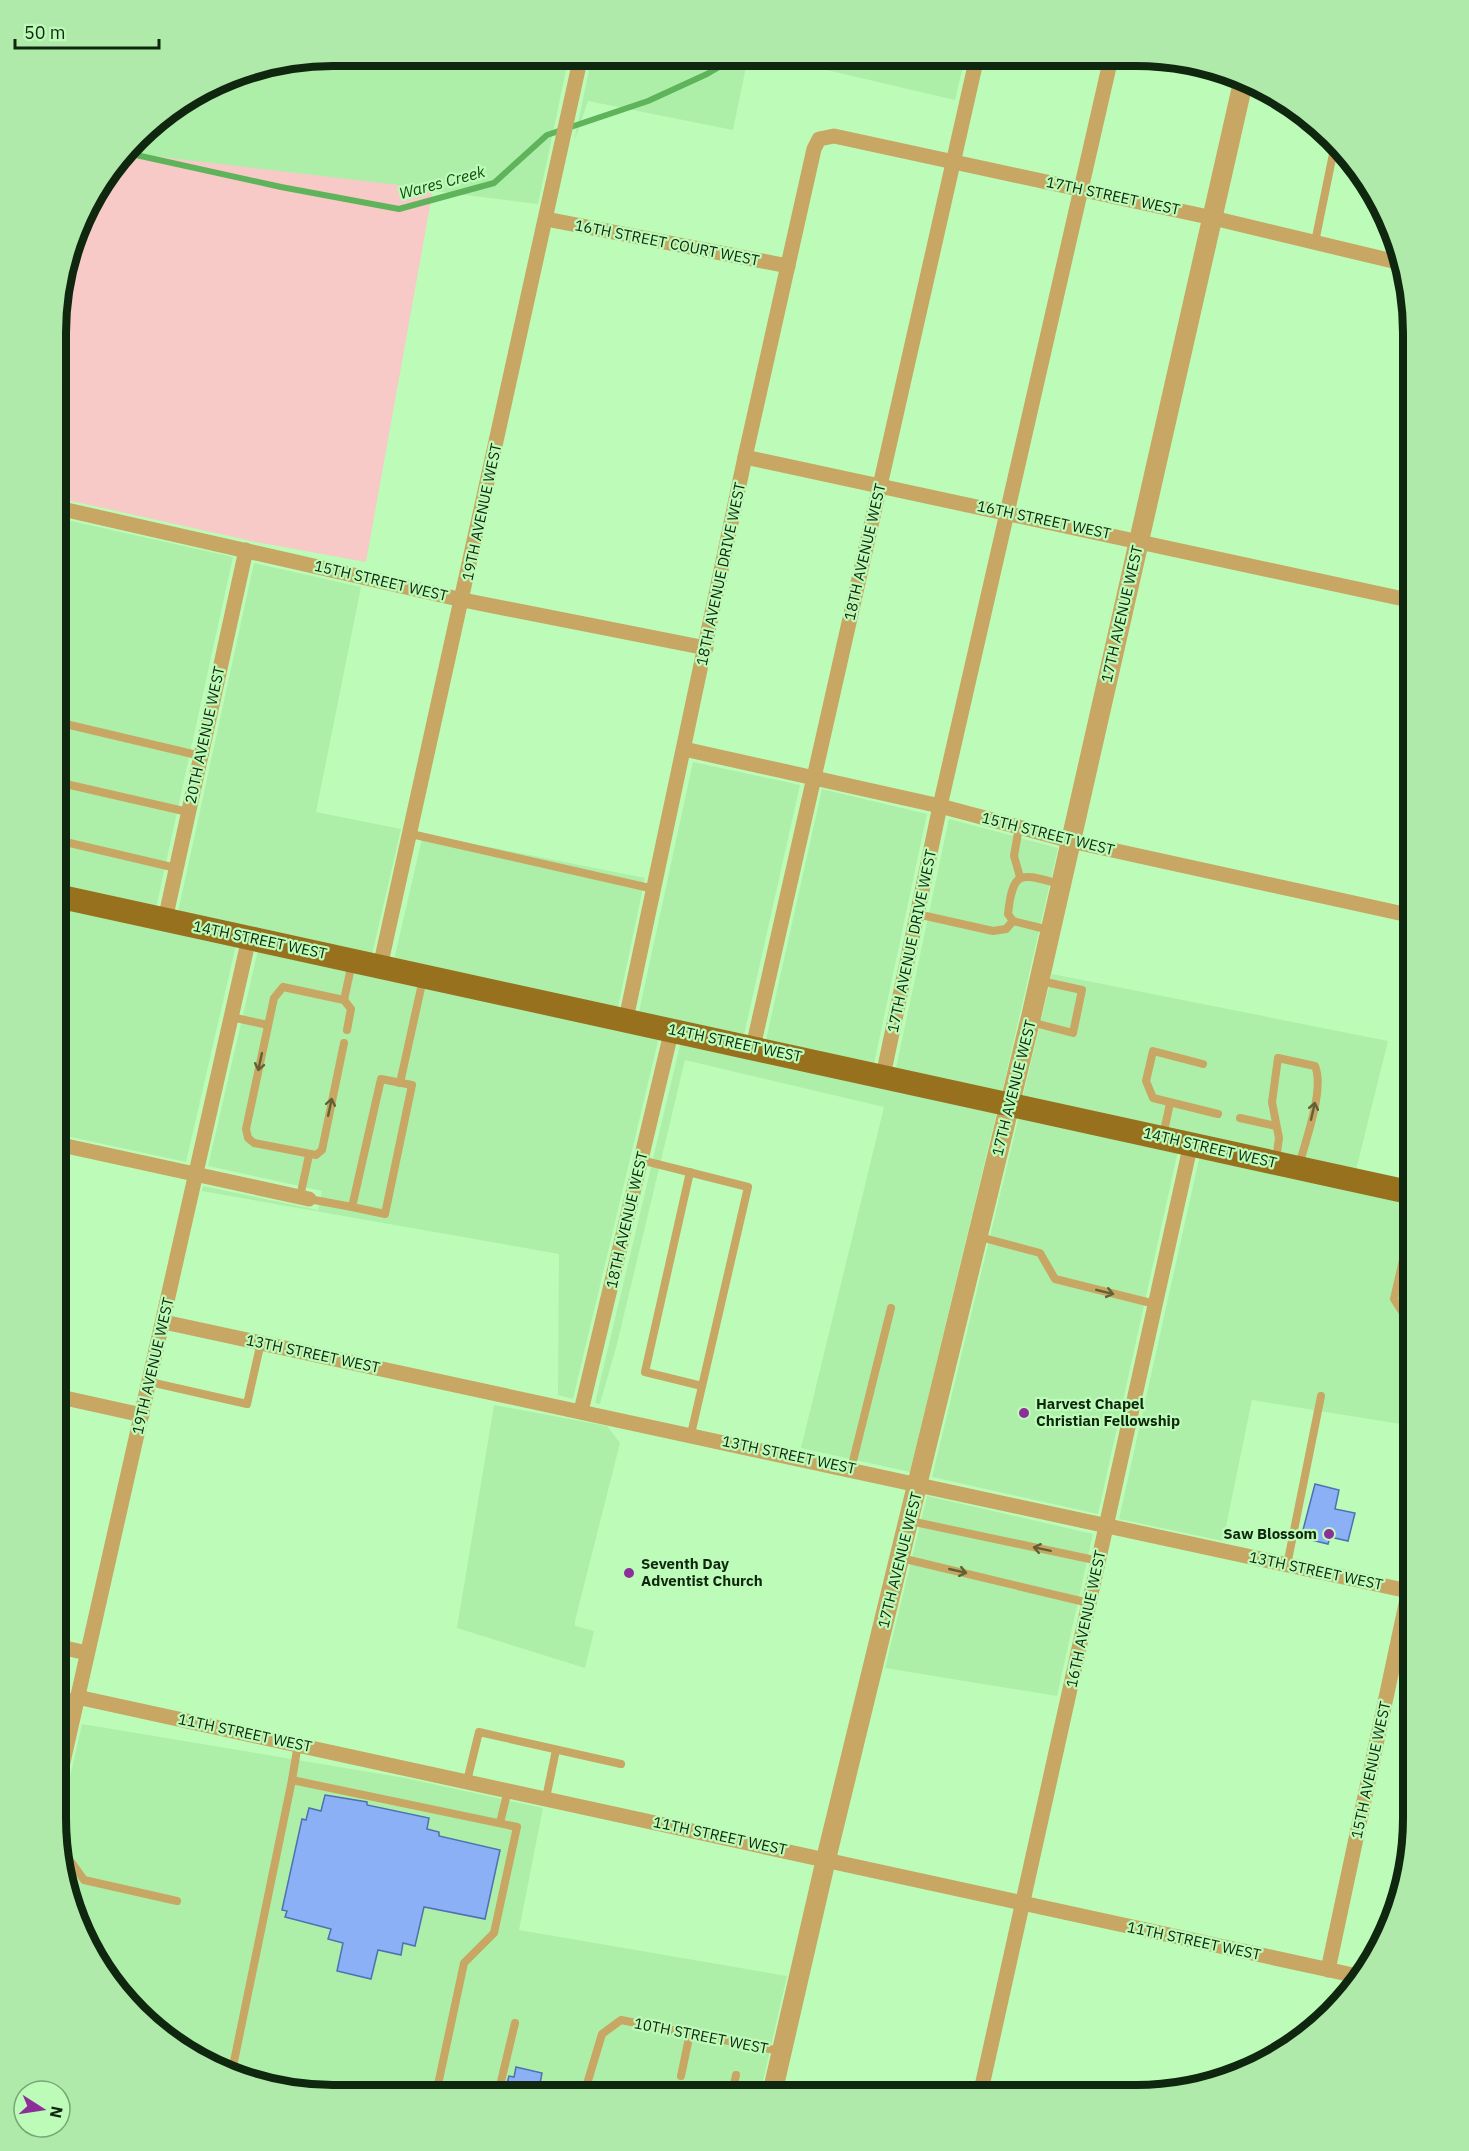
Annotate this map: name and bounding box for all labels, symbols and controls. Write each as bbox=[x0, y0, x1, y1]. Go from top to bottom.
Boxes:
scale bar bbox=[15, 12, 159, 50]
text: 50 m bbox=[24, 21, 66, 44]
water label: Wares Creek bbox=[397, 161, 488, 203]
street label: 17TH STREET WEST bbox=[1044, 172, 1182, 219]
street label: 16TH STREET COURT WEST bbox=[573, 215, 761, 270]
street label: 19TH AVENUE WEST bbox=[458, 441, 505, 582]
street label: 18TH AVENUE DRIVE WEST bbox=[692, 480, 749, 667]
street label: 18TH AVENUE WEST bbox=[840, 481, 890, 622]
street label: 16TH STREET WEST bbox=[975, 496, 1113, 543]
street label: 17TH AVENUE WEST bbox=[1097, 543, 1147, 684]
street label: 15TH STREET WEST bbox=[313, 556, 450, 605]
street label: 20TH AVENUE WEST bbox=[181, 664, 228, 805]
street label: 15TH STREET WEST bbox=[980, 808, 1117, 859]
street label: 17TH AVENUE DRIVE WEST bbox=[883, 847, 940, 1034]
street label: 14TH STREET WEST bbox=[191, 916, 329, 963]
street label: 17TH AVENUE WEST bbox=[987, 1017, 1040, 1158]
street label: 14TH STREET WEST bbox=[666, 1019, 804, 1066]
one-way arrow bbox=[254, 1052, 265, 1071]
one-way arrow bbox=[325, 1098, 337, 1117]
one-way arrow bbox=[1308, 1101, 1319, 1121]
street label: 14TH STREET WEST bbox=[1142, 1123, 1279, 1172]
street label: 18TH AVENUE WEST bbox=[602, 1149, 652, 1290]
one-way arrow bbox=[1095, 1286, 1114, 1298]
street label: 19TH AVENUE WEST bbox=[128, 1295, 178, 1436]
street label: 13TH STREET WEST bbox=[244, 1330, 382, 1377]
place label: Harvest Chapel Christian Fellowship bbox=[1036, 1394, 1180, 1430]
marker: Harvest Chapel Christian Fellowship bbox=[1017, 1406, 1031, 1420]
street label: 13TH STREET WEST bbox=[720, 1431, 858, 1478]
street label: 17TH AVENUE WEST bbox=[873, 1489, 926, 1630]
place label: Saw Blossom bbox=[1223, 1524, 1317, 1543]
marker: Saw Blossom bbox=[1322, 1527, 1336, 1541]
one-way arrow bbox=[1032, 1542, 1051, 1554]
street label: 13TH STREET WEST bbox=[1247, 1547, 1385, 1594]
street label: 16TH AVENUE WEST bbox=[1062, 1548, 1109, 1689]
place label: Seventh Day Adventist Church bbox=[641, 1554, 763, 1590]
one-way arrow bbox=[948, 1565, 967, 1577]
marker: Seventh Day Adventist Church bbox=[622, 1566, 636, 1580]
street label: 15TH AVENUE WEST bbox=[1347, 1699, 1394, 1840]
street label: 11TH STREET WEST bbox=[176, 1709, 314, 1756]
street label: 11TH STREET WEST bbox=[651, 1812, 789, 1859]
street label: 11TH STREET WEST bbox=[1125, 1917, 1263, 1964]
street label: 10TH STREET WEST bbox=[632, 2013, 770, 2058]
north arrow bbox=[12, 2079, 72, 2139]
text: N bbox=[46, 2104, 68, 2120]

